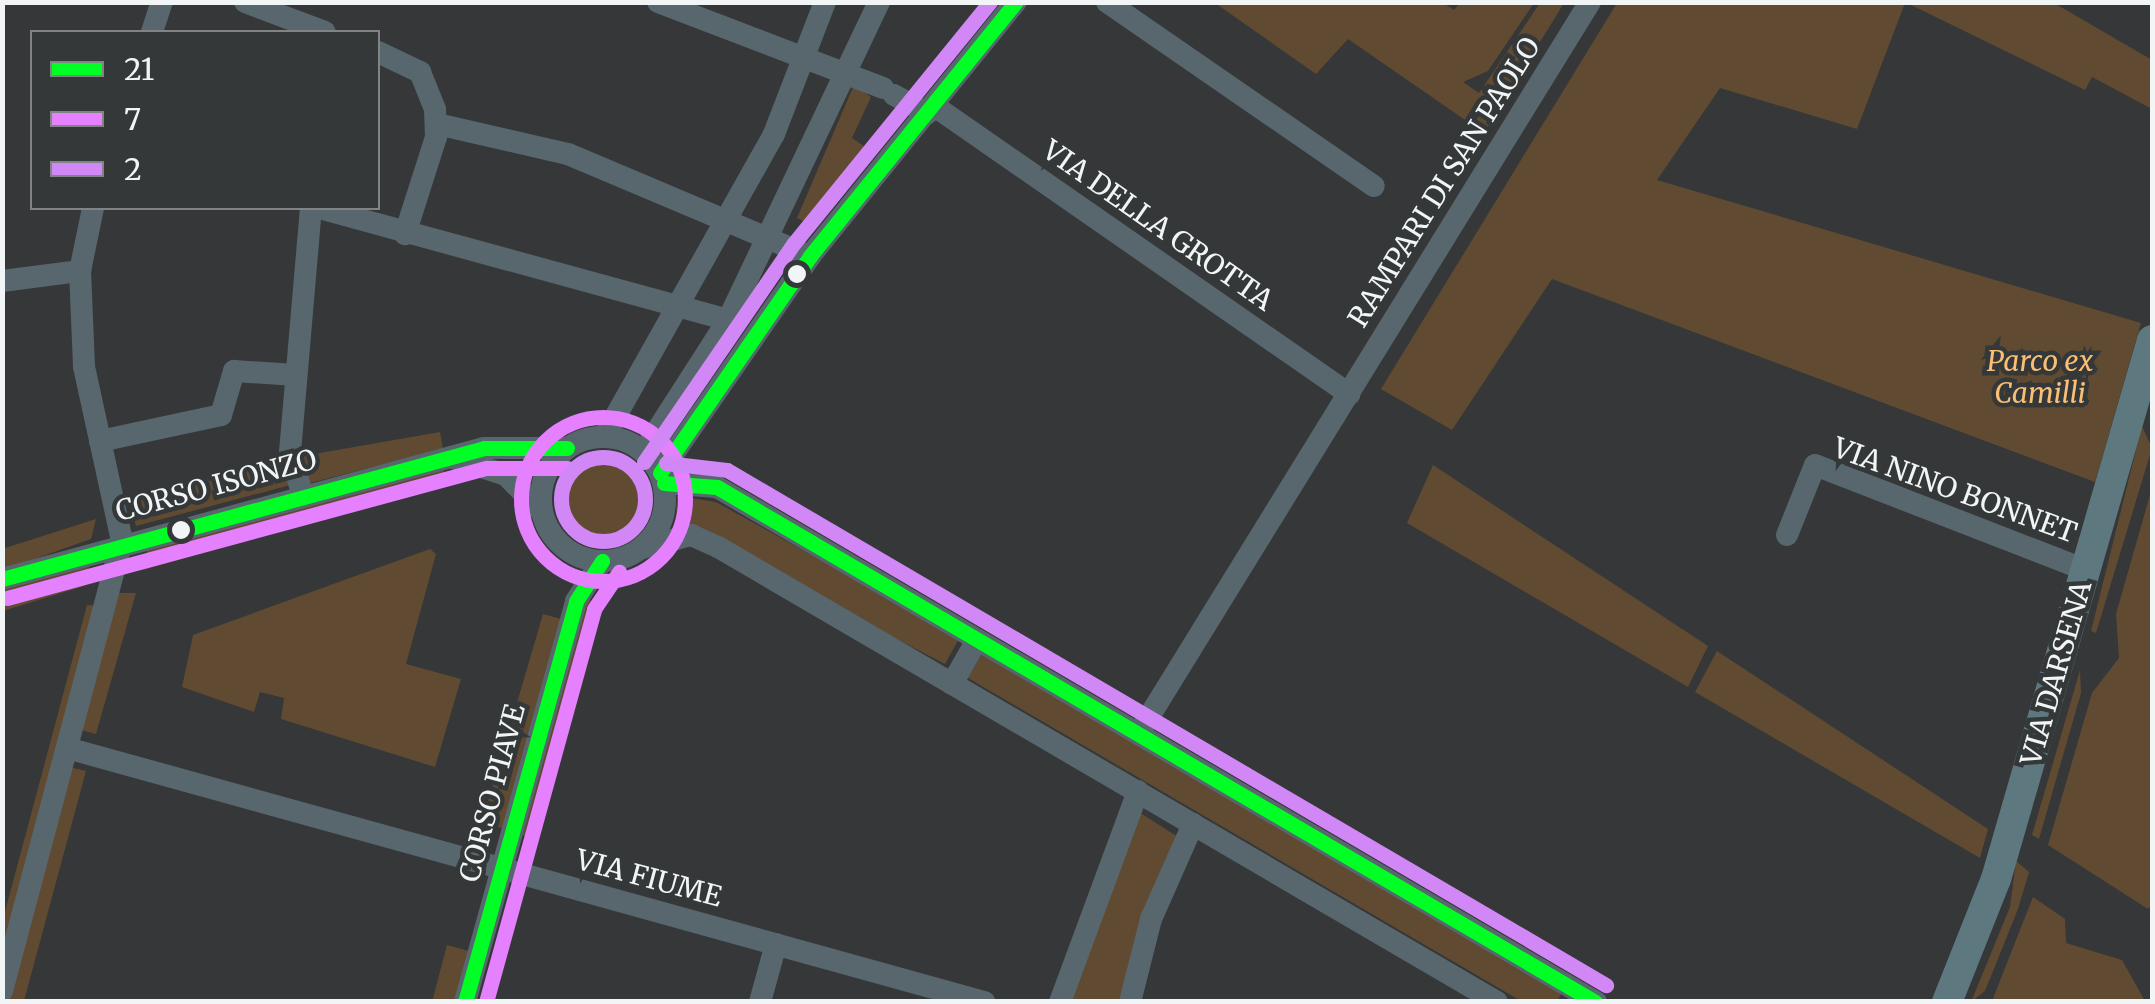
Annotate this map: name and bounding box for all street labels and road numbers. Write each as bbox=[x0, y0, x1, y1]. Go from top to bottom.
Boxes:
street label: RAMPARI DI SAN PAOLO bbox=[1341, 31, 1547, 333]
street label: VIA DELLA GROTTA bbox=[1036, 133, 1280, 317]
street label: VIA NINO BONNET bbox=[1829, 430, 2081, 550]
street label: CORSO ISONZO bbox=[112, 442, 320, 528]
street label: VIA DARSENA bbox=[2014, 577, 2098, 769]
street label: CORSO PIAVE bbox=[452, 700, 532, 886]
street label: VIA FIUME bbox=[573, 842, 725, 914]

